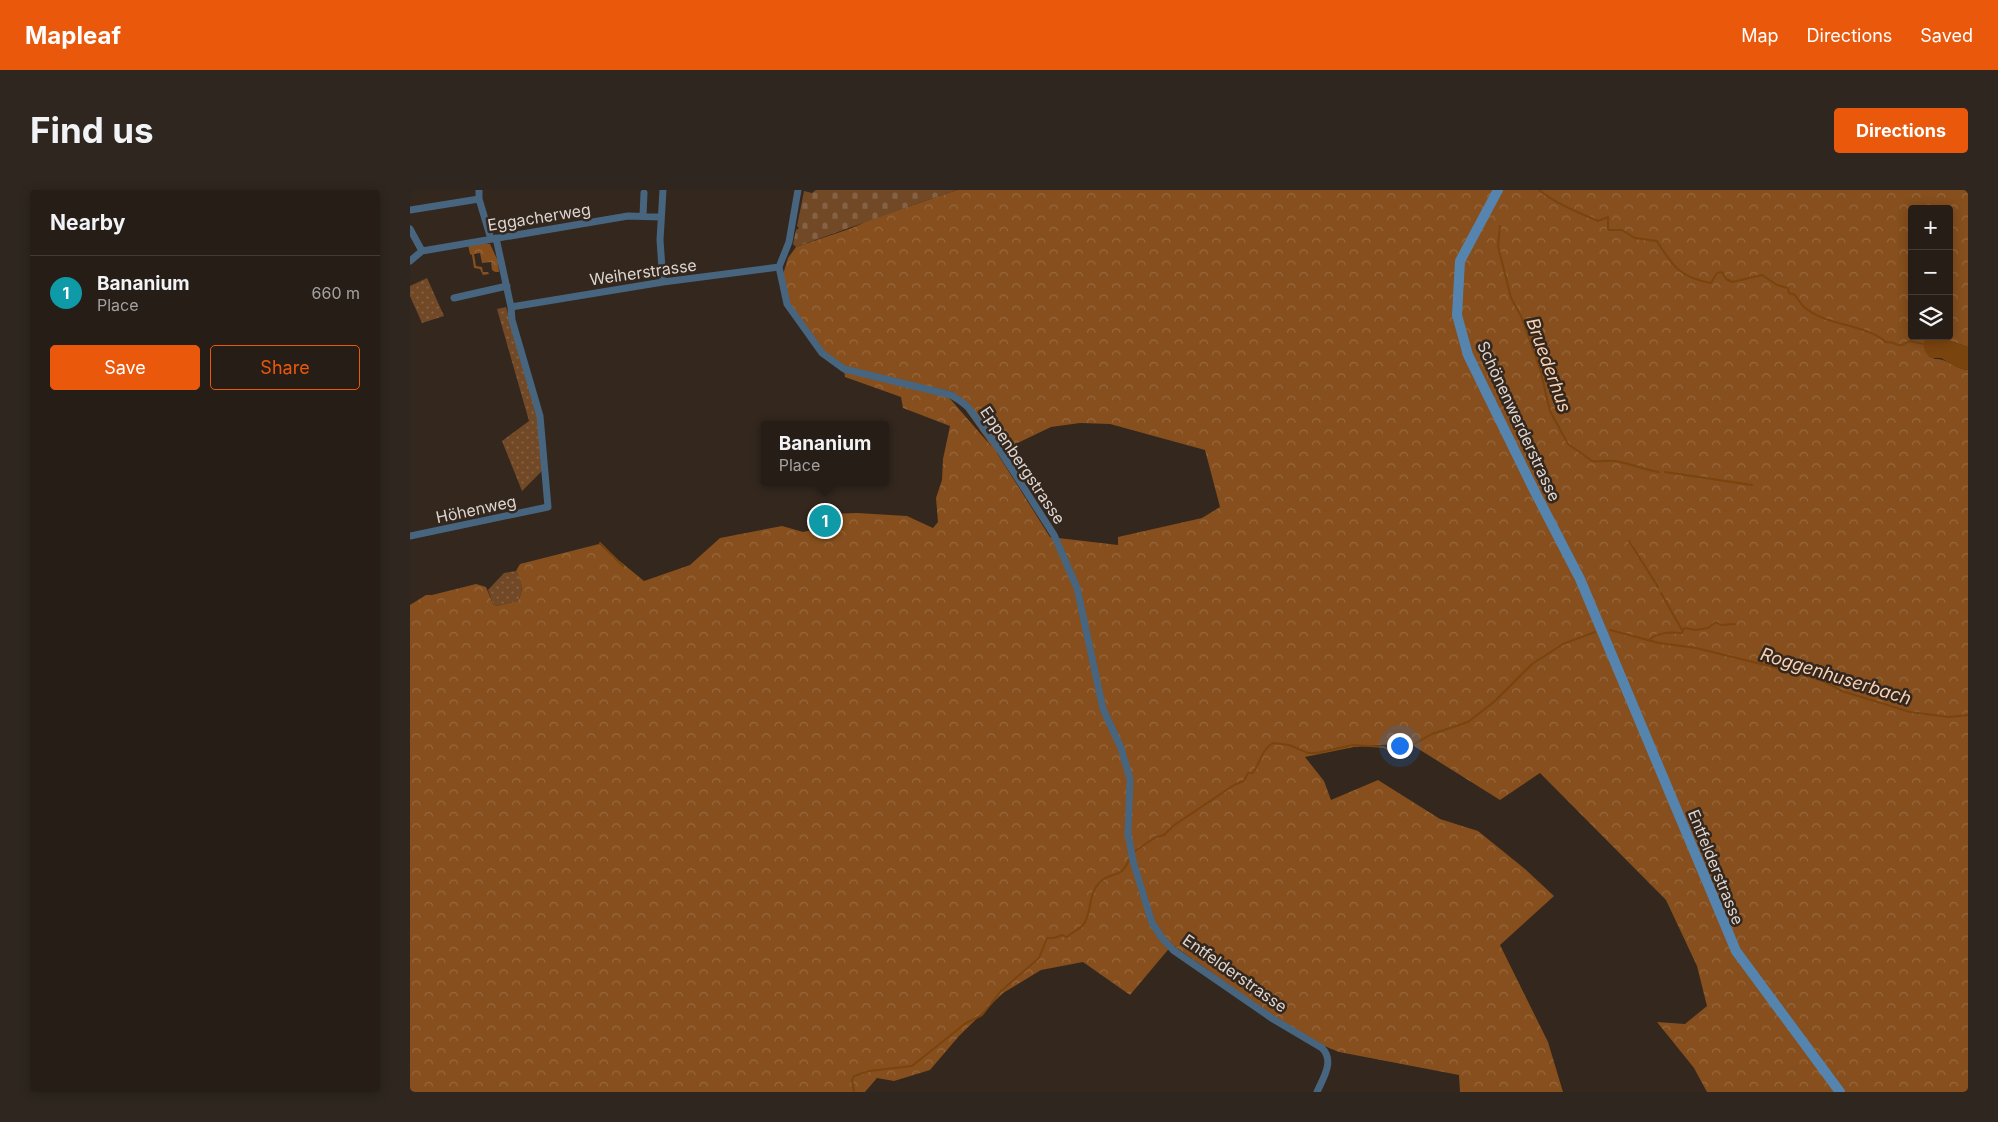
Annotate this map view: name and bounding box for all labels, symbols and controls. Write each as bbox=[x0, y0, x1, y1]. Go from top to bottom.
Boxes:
text: Mapleaf bbox=[25, 21, 121, 50]
text: Map bbox=[1741, 25, 1779, 46]
text: Directions bbox=[1807, 25, 1892, 46]
text: Saved bbox=[1920, 25, 1973, 46]
button: Directions bbox=[1834, 108, 1968, 153]
text: Find us bbox=[30, 109, 154, 151]
street label: Eggacherweg bbox=[486, 199, 592, 235]
map controls bbox=[1908, 205, 1953, 340]
button: + bbox=[1908, 205, 1953, 250]
text: Nearby bbox=[50, 210, 125, 235]
button: − bbox=[1908, 250, 1953, 295]
street label: Weiherstrasse bbox=[588, 255, 698, 289]
text: Bananium bbox=[97, 272, 190, 295]
text: 1 bbox=[63, 283, 69, 303]
text: 660 m bbox=[312, 283, 360, 303]
text: Place bbox=[97, 295, 139, 315]
button: layers bbox=[1908, 295, 1953, 340]
water label: Bruederhus bbox=[1522, 315, 1576, 415]
street label: Schönenwerderstrasse bbox=[1473, 338, 1565, 504]
button: Save bbox=[50, 345, 200, 390]
button: Share bbox=[210, 345, 360, 390]
street label: Eppenbergstrasse bbox=[976, 402, 1070, 528]
popup bbox=[761, 421, 889, 486]
text: Bananium bbox=[779, 432, 871, 455]
text: Place bbox=[779, 455, 820, 475]
street label: Höhenweg bbox=[434, 491, 518, 527]
pin: 1 bbox=[809, 502, 841, 540]
water label: Roggenhuserbach bbox=[1758, 643, 1914, 709]
your location bbox=[1387, 733, 1413, 759]
street label: Entfelderstrasse bbox=[1684, 806, 1748, 928]
street label: Entfelderstrasse bbox=[1179, 930, 1291, 1016]

